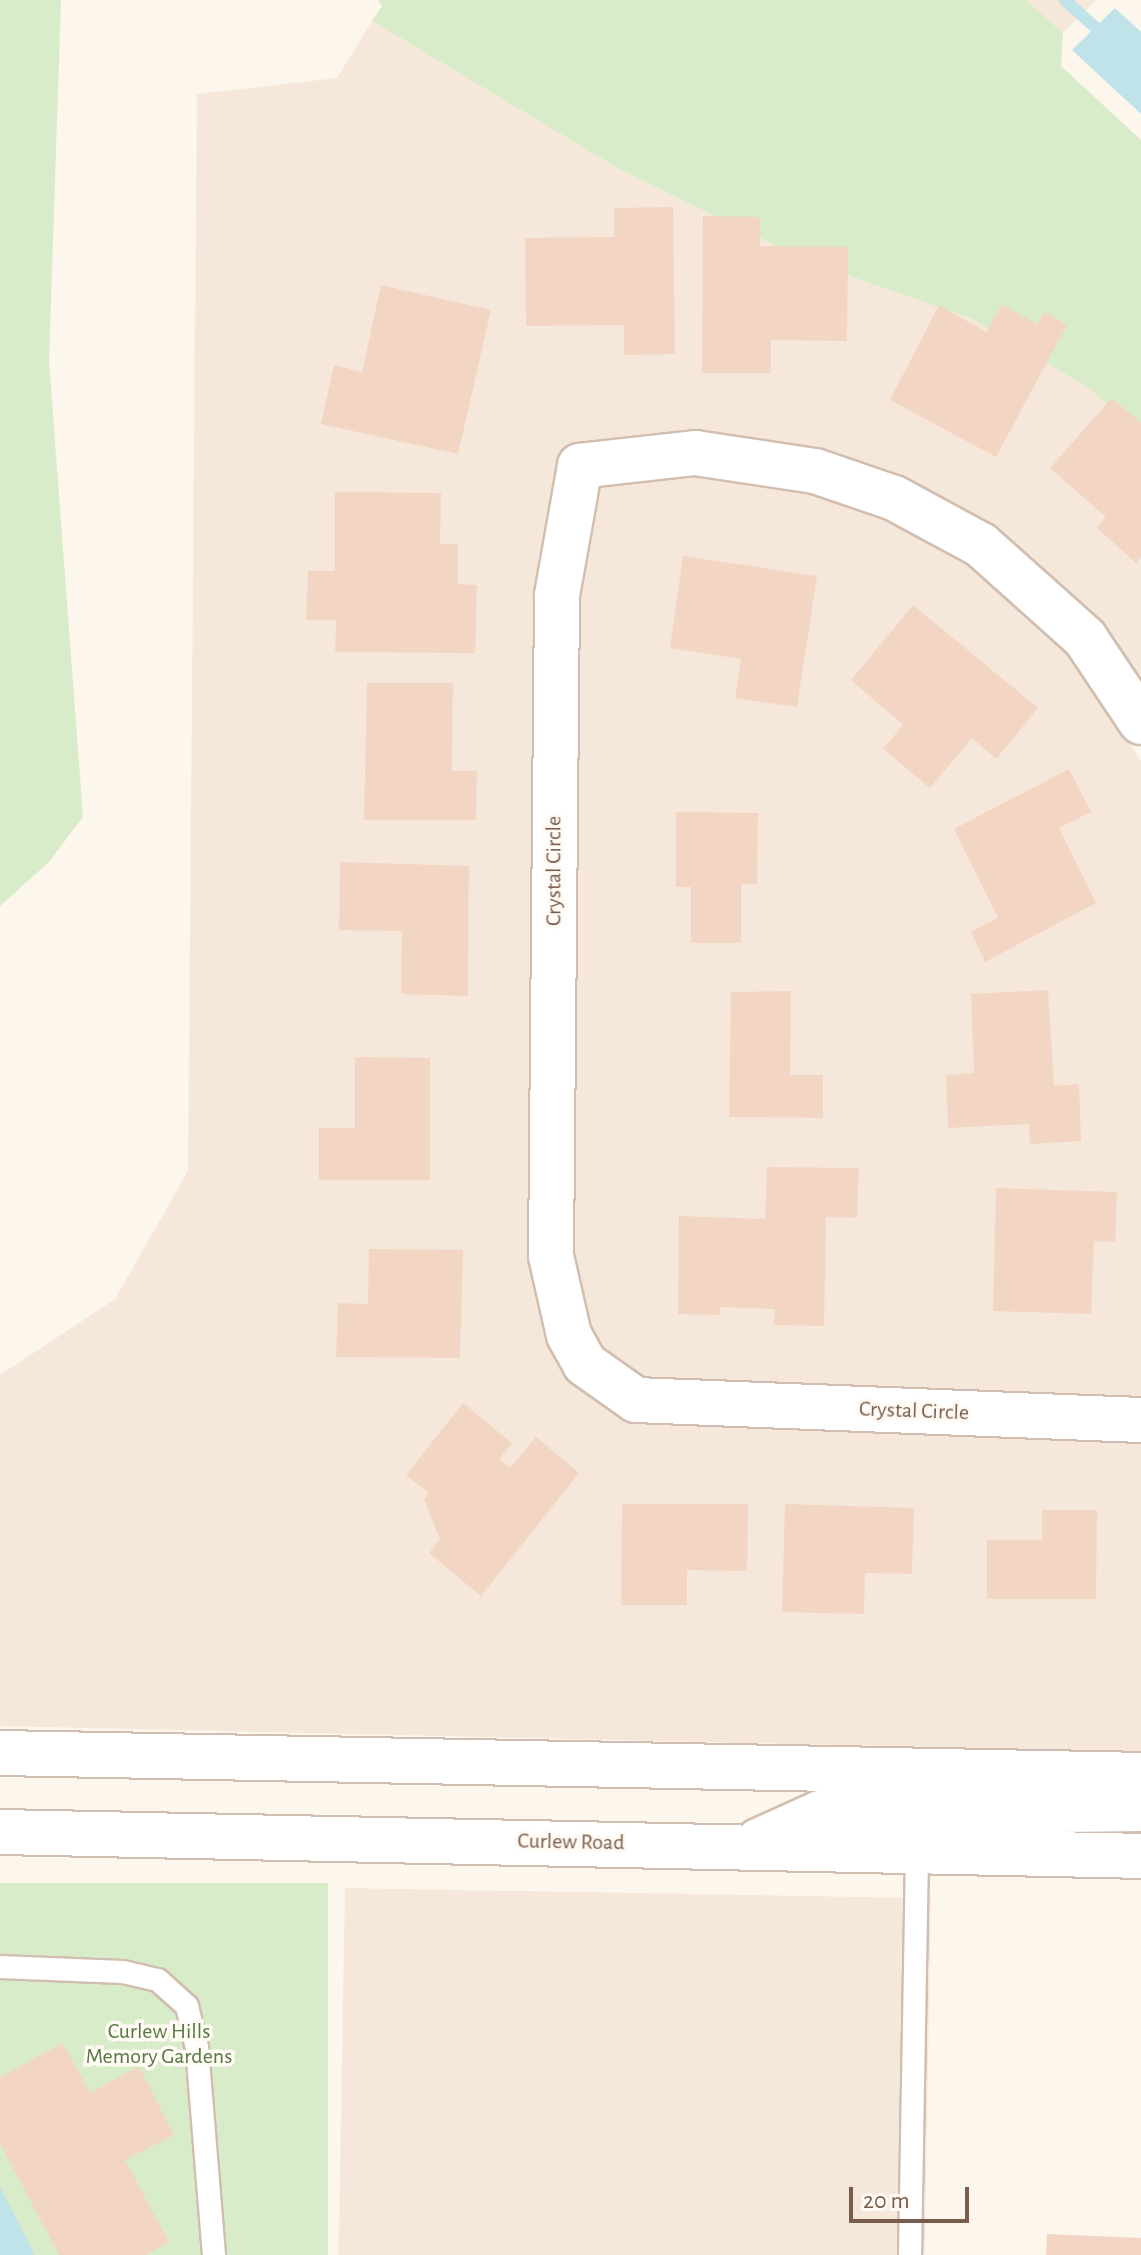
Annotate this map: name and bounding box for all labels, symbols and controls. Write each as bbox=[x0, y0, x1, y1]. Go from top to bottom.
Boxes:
street label: Crystal Circle bbox=[541, 816, 567, 926]
street label: Crystal Circle bbox=[859, 1396, 969, 1426]
street label: Curlew Road bbox=[517, 1828, 625, 1856]
park label: Curlew Hills Memory Gardens bbox=[86, 2018, 232, 2070]
scale bar bbox=[853, 2171, 973, 2221]
text: 20 m bbox=[863, 2189, 910, 2213]

